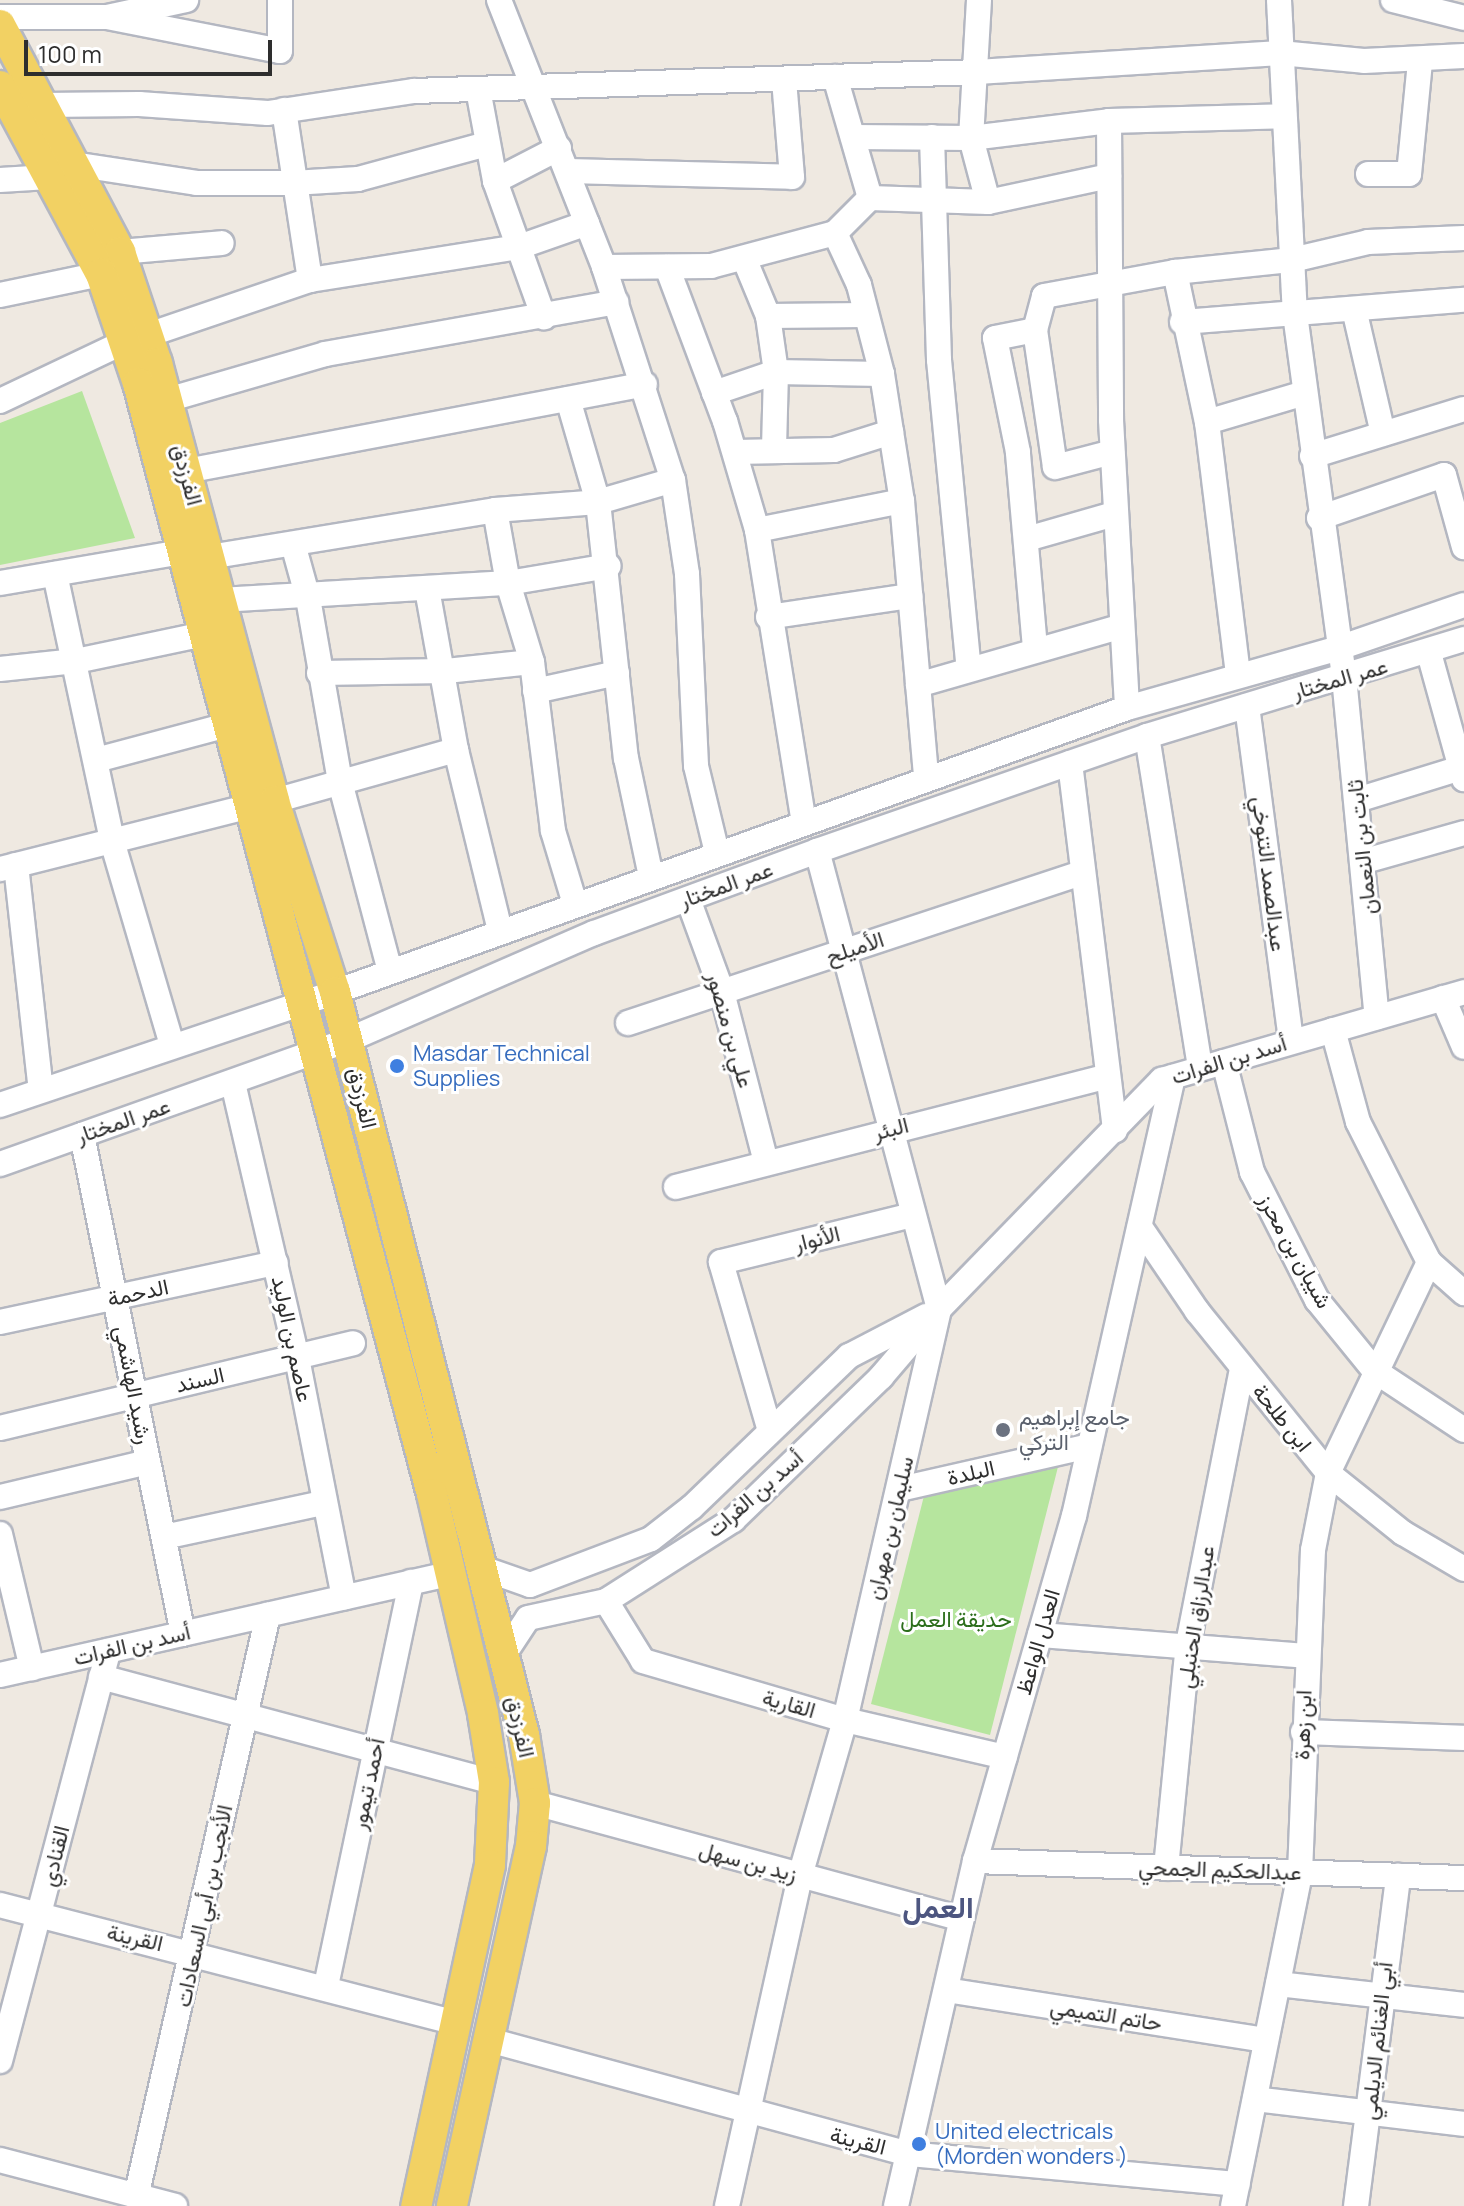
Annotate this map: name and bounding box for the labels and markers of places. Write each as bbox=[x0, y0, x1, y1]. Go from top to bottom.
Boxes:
place label: Masdar Technical Supplies bbox=[413, 1040, 590, 1092]
marker: Masdar Technical Supplies bbox=[388, 1057, 406, 1075]
place label: جامع إبراهيم التركي bbox=[1019, 1404, 1130, 1456]
marker: جامع إبراهيم التركي bbox=[994, 1421, 1012, 1439]
place label: United electricals (Morden wonders ) bbox=[935, 2118, 1128, 2170]
marker: United electricals (Morden wonders ) bbox=[910, 2135, 928, 2153]

